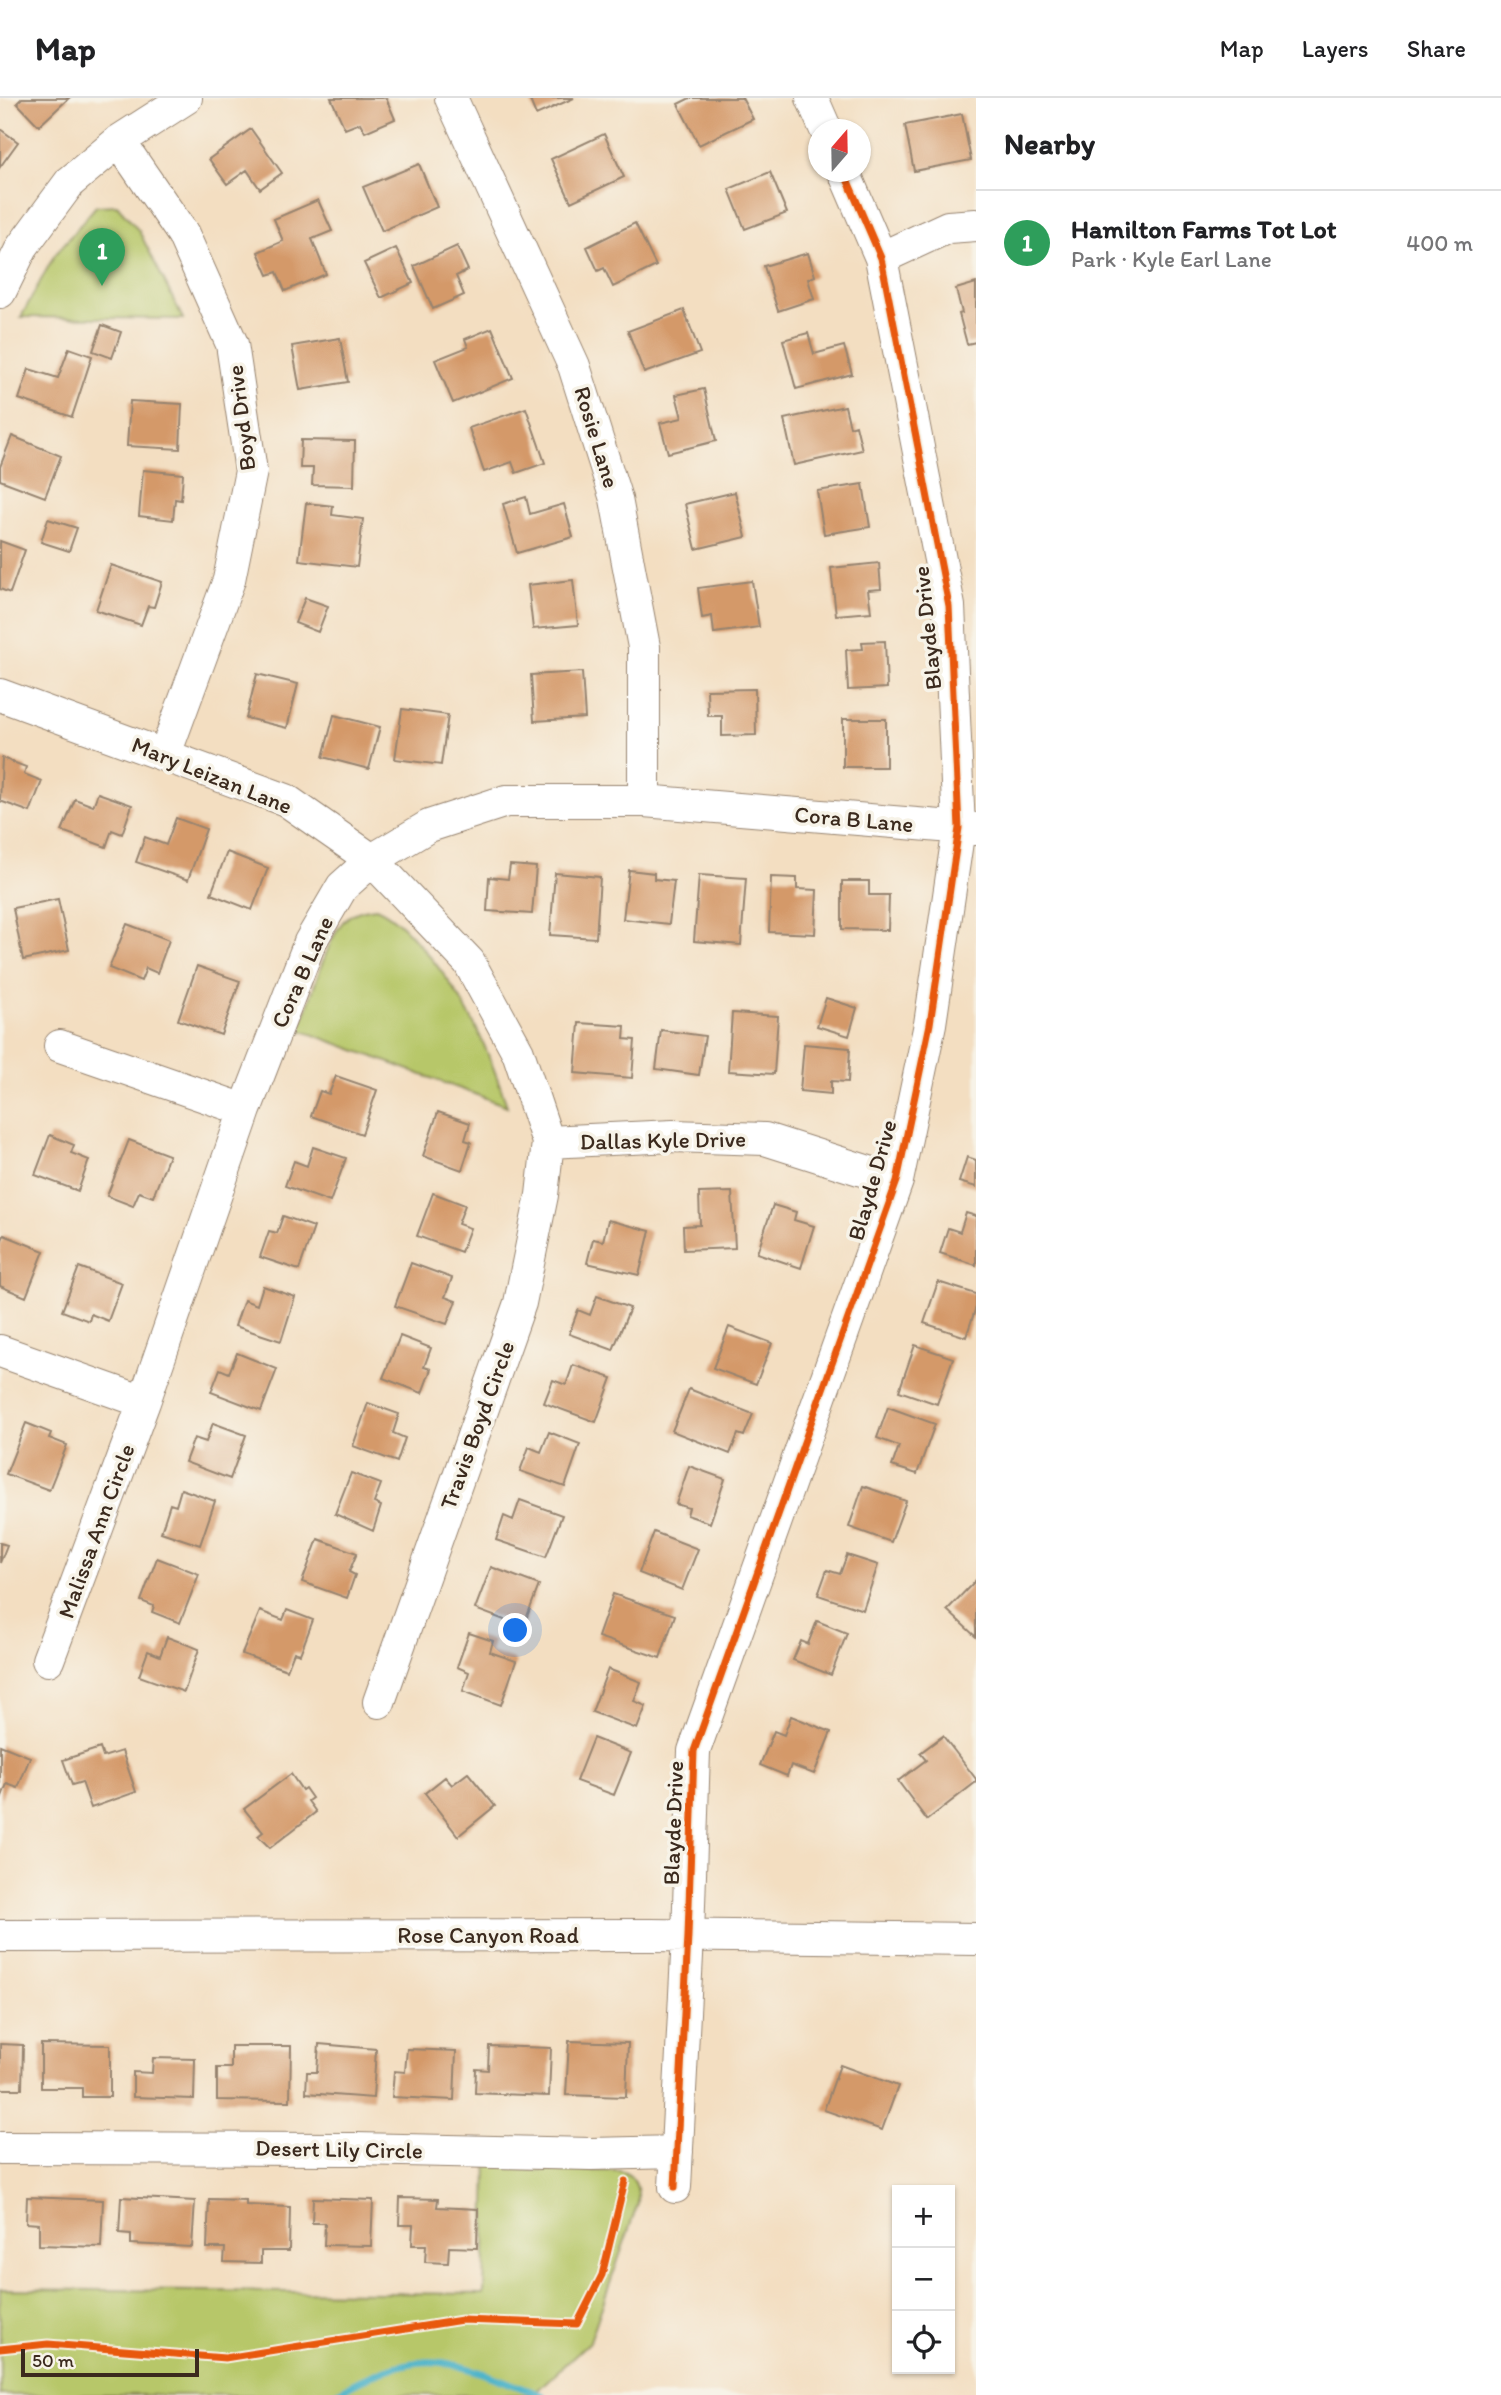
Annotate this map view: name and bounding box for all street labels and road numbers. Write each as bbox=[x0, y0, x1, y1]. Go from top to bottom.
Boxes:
street label: Boyd Drive bbox=[221, 364, 261, 472]
street label: Rosie Lane bbox=[568, 383, 626, 491]
street label: Blayde Drive bbox=[907, 565, 947, 691]
street label: Mary Leizan Lane bbox=[128, 730, 296, 820]
street label: Cora B Lane bbox=[793, 800, 915, 838]
street label: Cora B Lane bbox=[265, 912, 339, 1032]
street label: Blayde Drive bbox=[841, 1116, 903, 1244]
street label: Dallas Kyle Drive bbox=[580, 1125, 746, 1155]
street label: Travis Boyd Circle bbox=[434, 1337, 520, 1513]
street label: Malissa Ann Circle bbox=[51, 1440, 141, 1622]
street label: Blayde Drive bbox=[657, 1760, 689, 1886]
street label: Rose Canyon Road bbox=[397, 1921, 579, 1949]
street label: Desert Lily Circle bbox=[255, 2134, 423, 2164]

